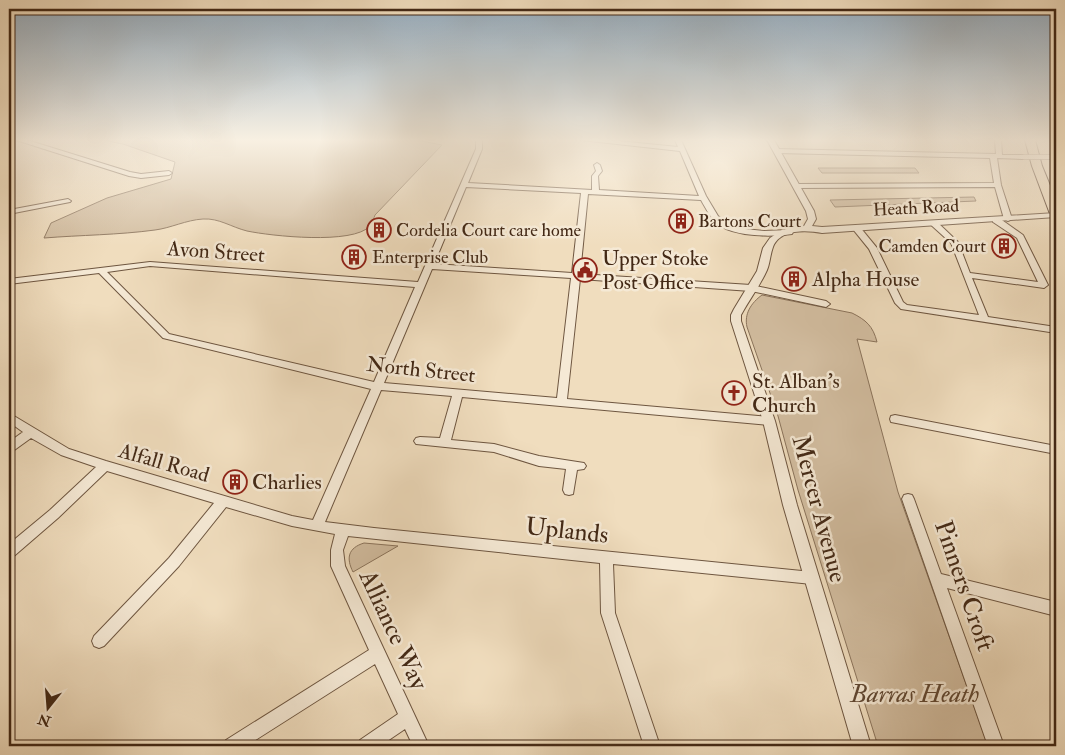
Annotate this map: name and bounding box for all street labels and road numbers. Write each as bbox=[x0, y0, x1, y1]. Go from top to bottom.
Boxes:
street label: Heath Road bbox=[872, 194, 960, 222]
street label: Avon Street bbox=[165, 235, 266, 269]
street label: North Street bbox=[365, 351, 477, 389]
street label: Mercer Avenue bbox=[784, 432, 854, 586]
street label: Alfall Road bbox=[114, 437, 213, 489]
street label: Uplands bbox=[524, 511, 610, 551]
street label: Pinners Croft bbox=[927, 517, 1001, 655]
street label: Alliance Way bbox=[351, 564, 435, 696]

